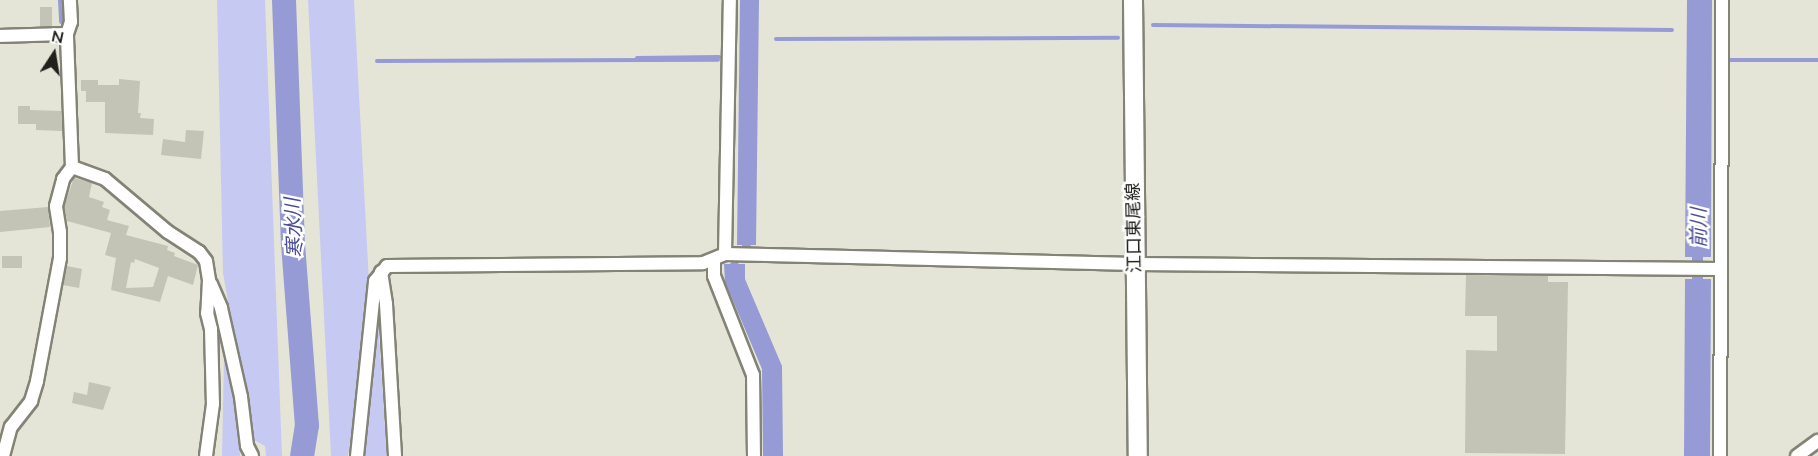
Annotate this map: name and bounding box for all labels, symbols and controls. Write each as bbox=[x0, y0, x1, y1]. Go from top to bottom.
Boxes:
north arrow bbox=[24, 24, 84, 84]
text: N bbox=[50, 25, 66, 47]
street label: 江口東尾線 bbox=[1122, 183, 1146, 273]
water label: 寒水川 bbox=[279, 197, 307, 259]
water label: 前川 bbox=[1686, 208, 1710, 248]

